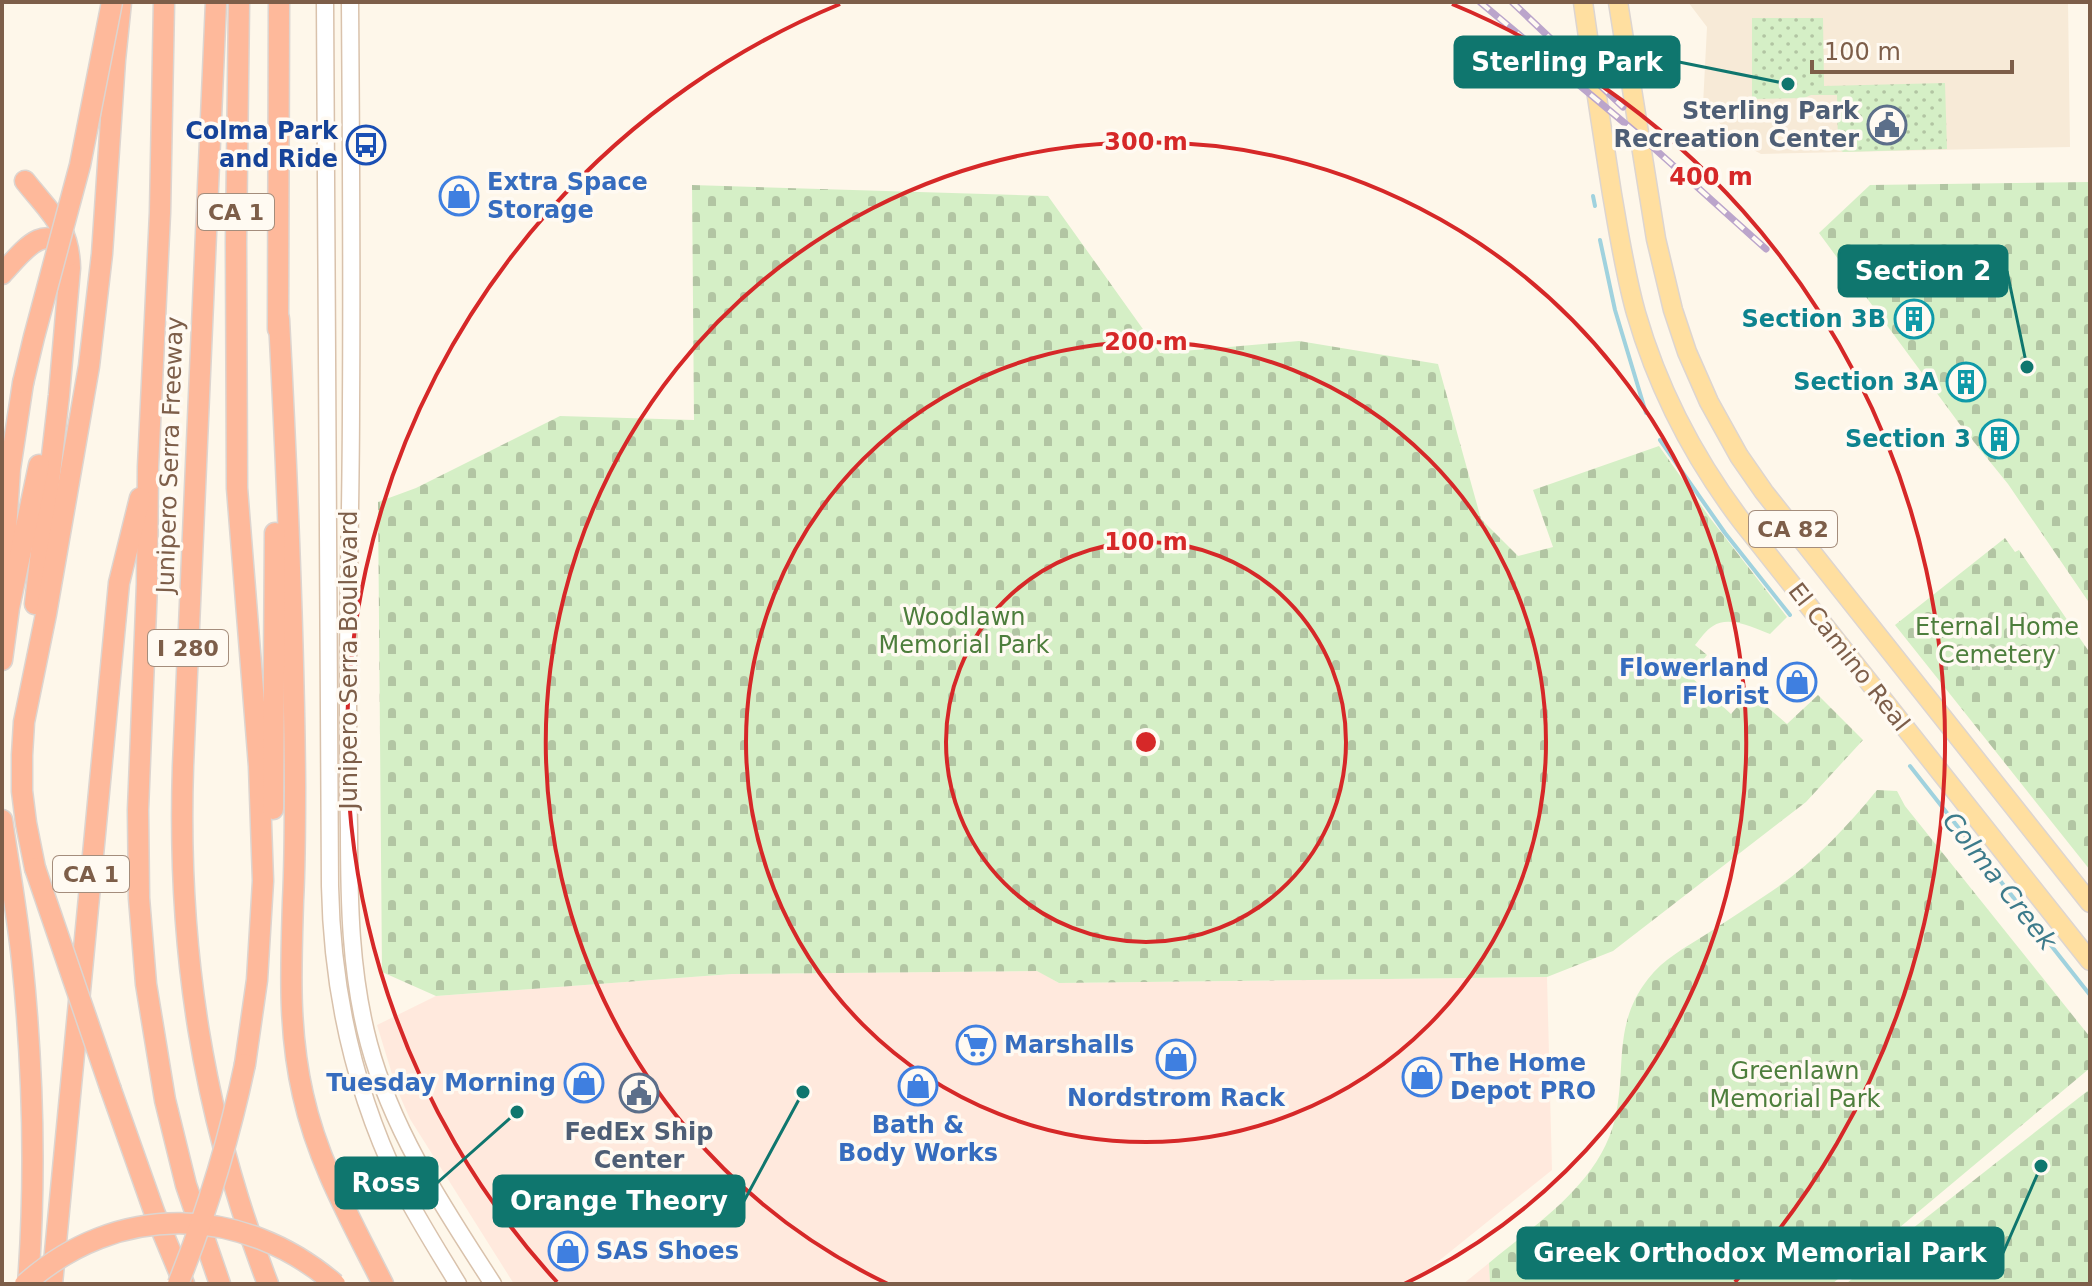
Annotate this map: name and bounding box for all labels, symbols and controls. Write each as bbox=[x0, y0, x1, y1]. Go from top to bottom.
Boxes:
scale bar bbox=[1812, 24, 2012, 74]
callout: Sterling Park bbox=[1455, 37, 1679, 87]
text: 100 m bbox=[1824, 38, 1901, 66]
text: Sterling Park bbox=[1471, 47, 1664, 77]
place label: Sterling Park Recreation Center bbox=[1614, 97, 1860, 153]
public building icon: Sterling Park Recreation Center bbox=[1866, 104, 1908, 146]
place label: Colma Park and Ride bbox=[185, 117, 339, 173]
bus stop icon: Colma Park and Ride bbox=[345, 124, 387, 166]
text: 300 m bbox=[1104, 128, 1188, 156]
text: 400 m bbox=[1669, 163, 1753, 191]
place label: Extra Space Storage bbox=[487, 168, 648, 224]
shop icon: Extra Space Storage bbox=[438, 175, 480, 217]
road number: CA 1 bbox=[198, 194, 274, 230]
callout: Section 2 bbox=[1839, 246, 2007, 296]
text: Section 2 bbox=[1855, 256, 1991, 286]
building icon: Section 3B bbox=[1893, 298, 1935, 340]
place label: Section 3B bbox=[1742, 305, 1886, 333]
street label: Junipero Serra Freeway bbox=[151, 316, 189, 596]
text: 200 m bbox=[1104, 328, 1188, 356]
building icon: Section 3A bbox=[1945, 361, 1987, 403]
place label: Section 3A bbox=[1793, 368, 1938, 396]
building icon: Section 3 bbox=[1978, 418, 2020, 460]
place label: Section 3 bbox=[1845, 425, 1971, 453]
street label: Junipero Serra Boulevard bbox=[335, 511, 363, 811]
road number: CA 82 bbox=[1749, 511, 1837, 547]
text: 100 m bbox=[1104, 528, 1188, 556]
street label: El Camino Real bbox=[1782, 577, 1916, 737]
park label: Woodlawn Memorial Park bbox=[879, 603, 1050, 659]
park label: Eternal Home Cemetery bbox=[1915, 613, 2079, 669]
road number: I 280 bbox=[148, 630, 228, 666]
place label: Flowerland Florist bbox=[1619, 654, 1769, 710]
shop icon: Flowerland Florist bbox=[1776, 661, 1818, 703]
centre of rings bbox=[1132, 728, 1160, 756]
water label: Colma Creek bbox=[1937, 806, 2064, 957]
road number: CA 1 bbox=[53, 856, 129, 892]
supermarket icon: Marshalls bbox=[955, 1024, 997, 1066]
place label: Marshalls bbox=[1004, 1031, 1134, 1059]
shop icon: Nordstrom Rack bbox=[1155, 1038, 1197, 1080]
place label: The Home Depot PRO bbox=[1450, 1049, 1596, 1105]
shop icon: The Home Depot PRO bbox=[1401, 1056, 1443, 1098]
park label: Greenlawn Memorial Park bbox=[1710, 1057, 1881, 1113]
shop icon: Tuesday Morning bbox=[563, 1062, 605, 1104]
shop icon: Bath & Body Works bbox=[897, 1065, 939, 1107]
place label: Tuesday Morning bbox=[326, 1069, 556, 1097]
public building icon: FedEx Ship Center bbox=[618, 1072, 660, 1114]
place label: Nordstrom Rack bbox=[1067, 1084, 1286, 1112]
place label: Bath & Body Works bbox=[838, 1111, 998, 1167]
place label: FedEx Ship Center bbox=[565, 1118, 713, 1174]
callout: Ross bbox=[336, 1158, 437, 1208]
text: Ross bbox=[352, 1168, 420, 1198]
callout: Orange Theory bbox=[494, 1176, 744, 1226]
text: Orange Theory bbox=[510, 1186, 728, 1216]
callout: Greek Orthodox Memorial Park bbox=[1518, 1228, 2003, 1278]
shop icon: SAS Shoes bbox=[547, 1230, 589, 1272]
place label: SAS Shoes bbox=[596, 1237, 739, 1265]
text: Greek Orthodox Memorial Park bbox=[1533, 1238, 1987, 1268]

